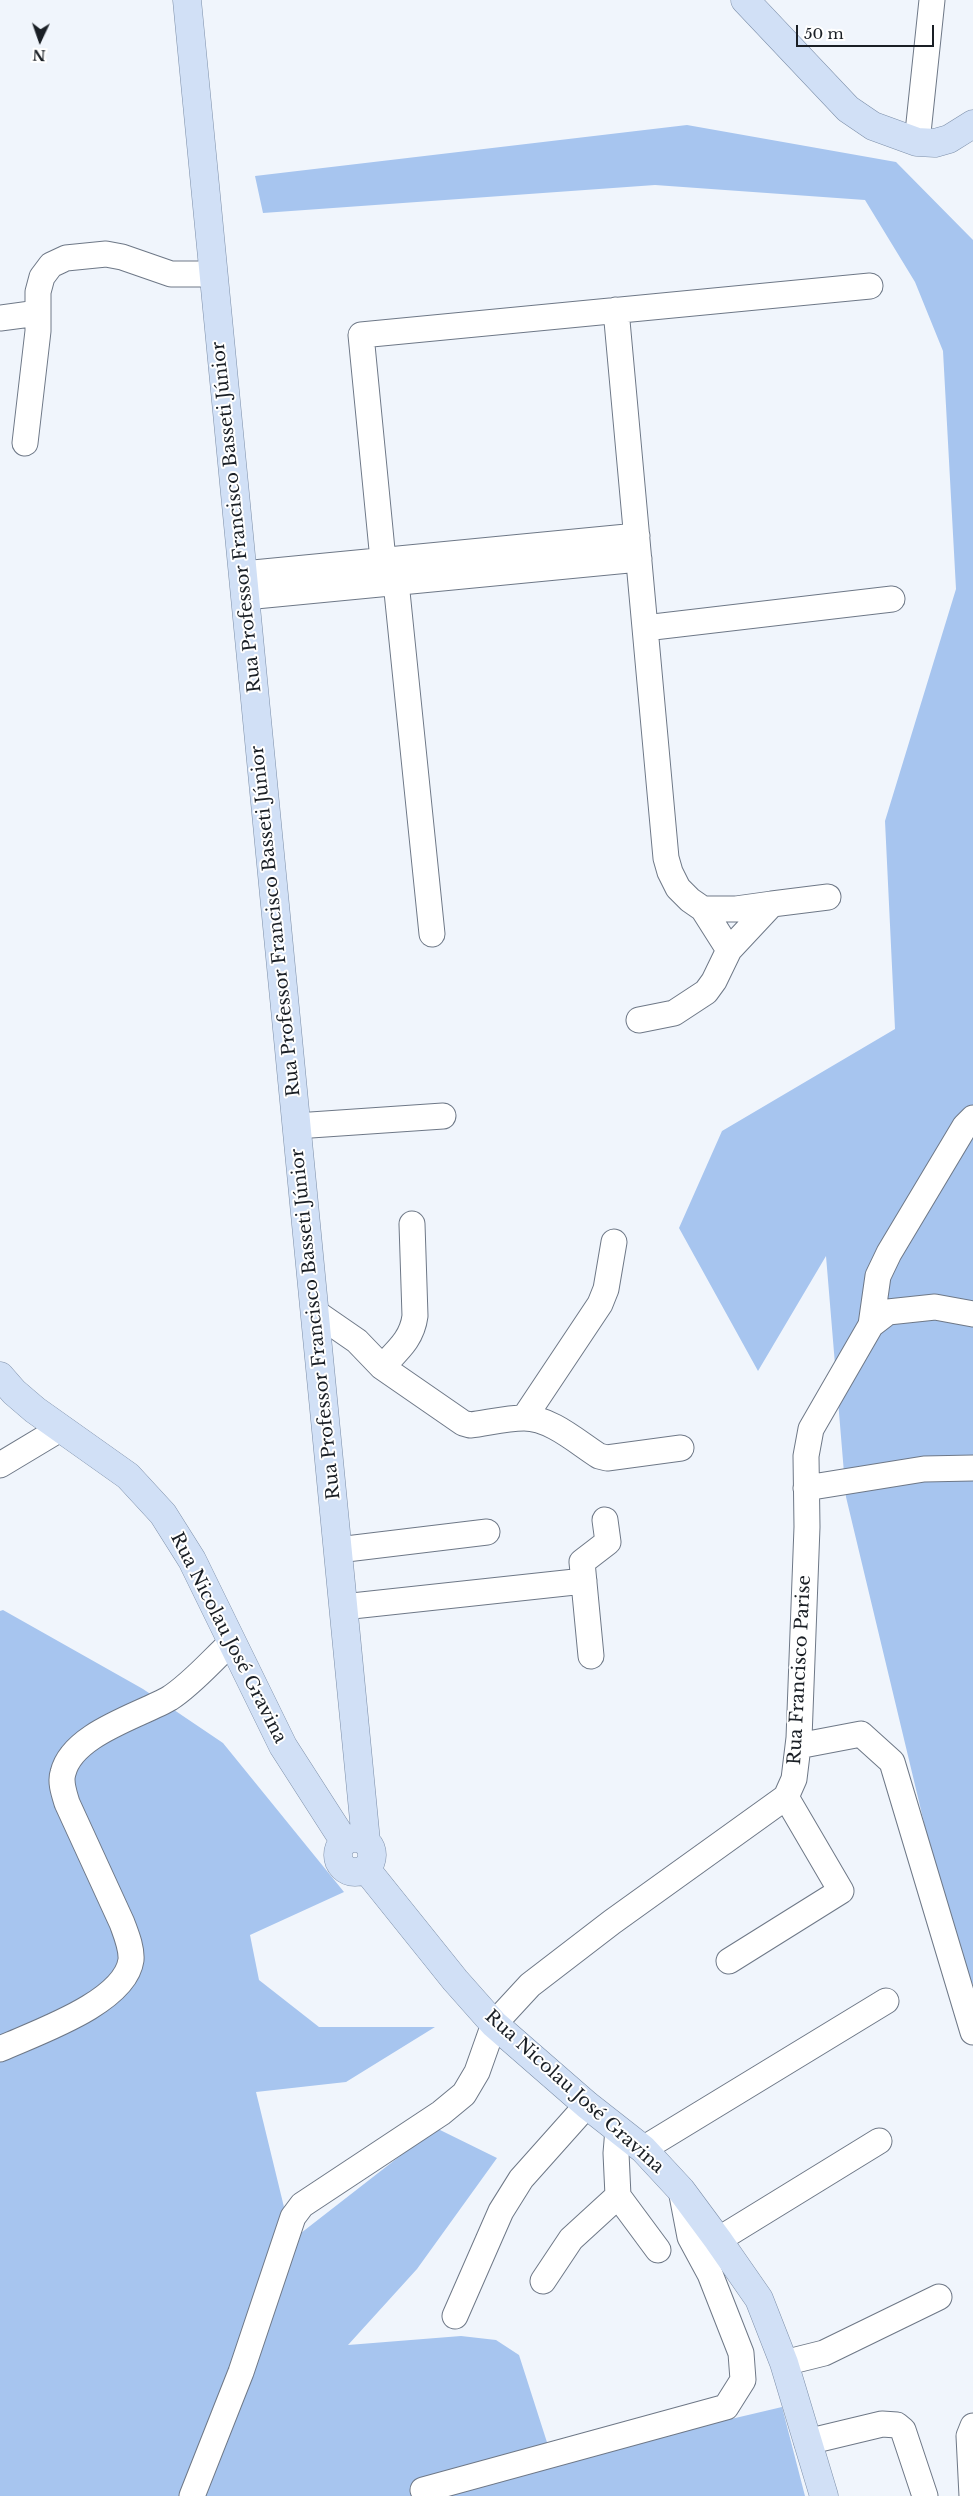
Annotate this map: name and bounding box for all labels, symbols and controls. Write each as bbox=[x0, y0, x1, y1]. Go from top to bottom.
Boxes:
north arrow bbox=[15, 15, 65, 65]
scale bar bbox=[798, 15, 936, 47]
text: 50 m bbox=[804, 24, 844, 43]
text: N bbox=[32, 46, 46, 64]
street label: Rua Professor Francisco Basseti Júnior bbox=[208, 340, 266, 694]
street label: Rua Professor Francisco Basseti Júnior bbox=[247, 744, 305, 1098]
street label: Rua Professor Francisco Basseti Júnior bbox=[287, 1147, 345, 1501]
street label: Rua Nicolau José Gravina bbox=[165, 1529, 291, 1747]
street label: Rua Francisco Parise bbox=[784, 1575, 816, 1765]
street label: Rua Nicolau José Gravina bbox=[480, 2006, 668, 2178]

